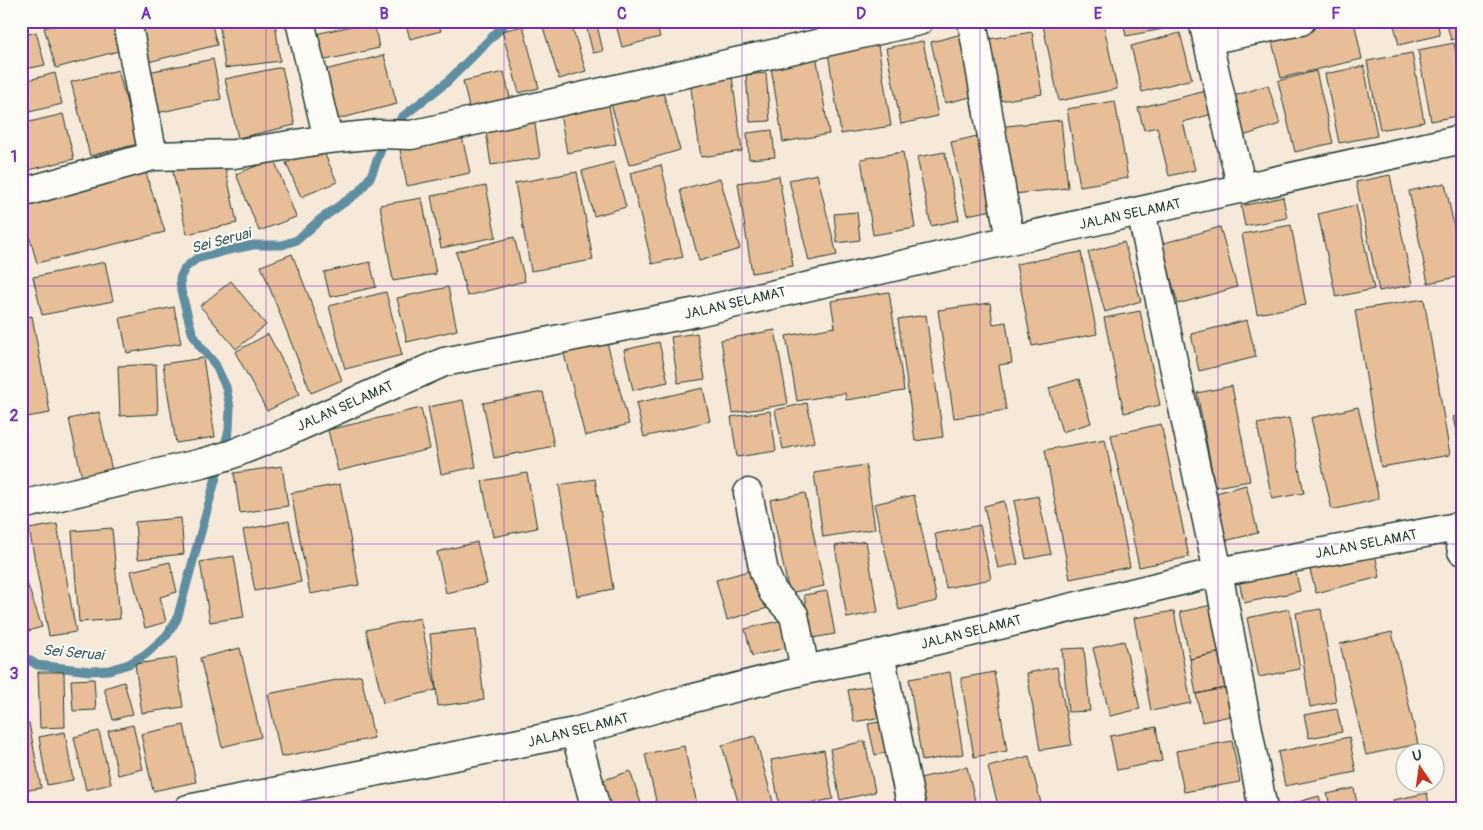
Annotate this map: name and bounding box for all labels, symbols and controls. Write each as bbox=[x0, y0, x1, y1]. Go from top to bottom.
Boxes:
text: A bbox=[141, 4, 152, 24]
text: B bbox=[379, 4, 389, 24]
text: C bbox=[617, 4, 627, 24]
text: D bbox=[856, 4, 866, 24]
text: E bbox=[1094, 4, 1103, 24]
text: F bbox=[1331, 4, 1341, 24]
text: 1 bbox=[11, 147, 17, 167]
street label: JALAN SELAMAT bbox=[1078, 195, 1183, 233]
water label: Sei Seruai bbox=[189, 223, 255, 258]
street label: JALAN SELAMAT bbox=[683, 283, 788, 323]
street label: JALAN SELAMAT bbox=[294, 377, 396, 435]
text: 2 bbox=[10, 406, 19, 426]
street label: JALAN SELAMAT bbox=[1314, 526, 1419, 562]
street label: JALAN SELAMAT bbox=[919, 611, 1023, 653]
water label: Sei Seruai bbox=[42, 641, 106, 665]
text: 3 bbox=[10, 664, 19, 684]
street label: JALAN SELAMAT bbox=[526, 709, 630, 751]
north arrow bbox=[1396, 742, 1446, 792]
text: U bbox=[1411, 746, 1424, 765]

